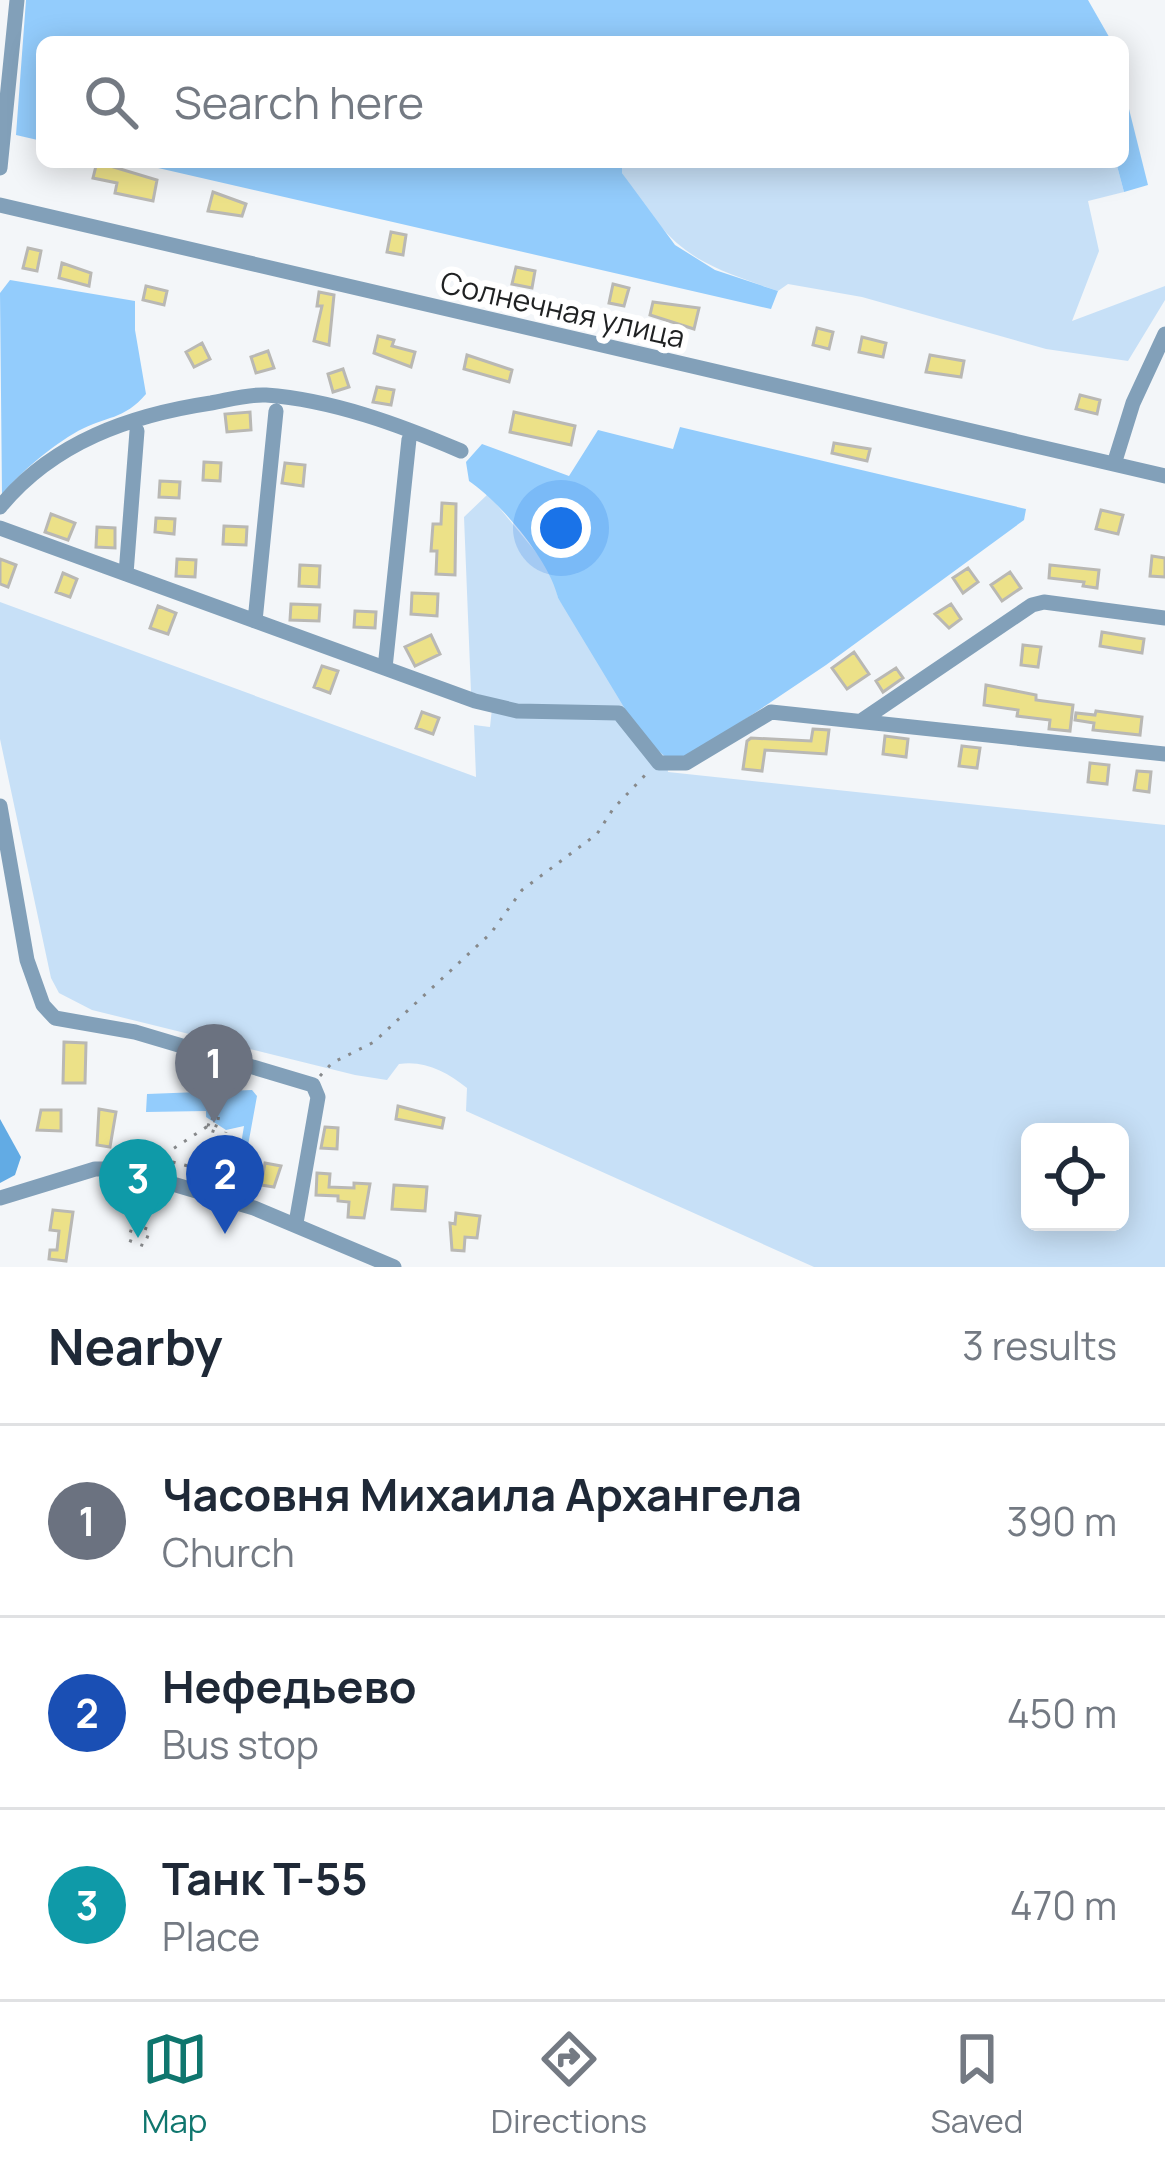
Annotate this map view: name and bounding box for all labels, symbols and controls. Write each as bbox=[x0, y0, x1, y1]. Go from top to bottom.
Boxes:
search box bbox=[36, 36, 1129, 168]
icon: search bbox=[78, 69, 144, 135]
text: Search here bbox=[174, 71, 424, 133]
street label: Солнечная улица bbox=[437, 261, 689, 357]
your location bbox=[531, 498, 591, 558]
pin: 1 bbox=[175, 1024, 253, 1123]
map controls bbox=[1021, 1123, 1129, 1231]
button: locate bbox=[1021, 1123, 1129, 1231]
pin: 2 bbox=[186, 1135, 264, 1234]
pin: 3 bbox=[99, 1139, 177, 1238]
text: Nearby bbox=[48, 1311, 223, 1380]
text: 3 results bbox=[962, 1318, 1117, 1372]
text: Часовня Михаила Архангела bbox=[162, 1463, 802, 1525]
text: 1 bbox=[78, 1494, 96, 1548]
text: 390 m bbox=[1007, 1494, 1117, 1548]
text: Church bbox=[162, 1525, 295, 1579]
text: Нефедьево bbox=[162, 1655, 417, 1717]
text: 2 bbox=[75, 1686, 99, 1740]
text: 450 m bbox=[1007, 1686, 1117, 1740]
text: Bus stop bbox=[162, 1717, 319, 1771]
text: Танк Т-55 bbox=[162, 1847, 368, 1909]
text: 3 bbox=[76, 1878, 98, 1932]
text: 470 m bbox=[1010, 1878, 1117, 1932]
text: Place bbox=[162, 1909, 260, 1963]
tab: Map bbox=[142, 2026, 208, 2143]
tab: Directions bbox=[491, 2026, 647, 2143]
tab: Saved bbox=[930, 2026, 1023, 2143]

